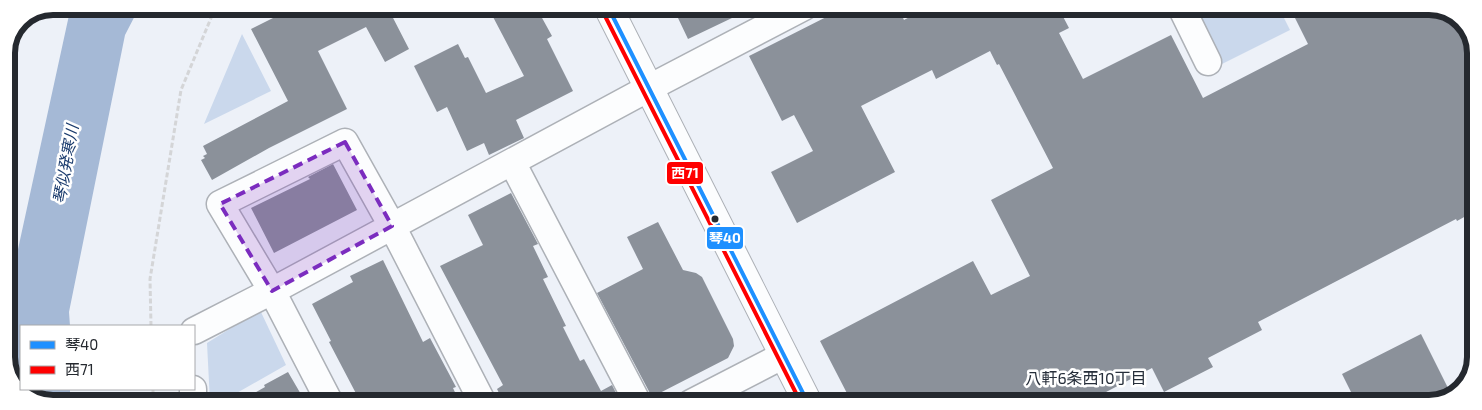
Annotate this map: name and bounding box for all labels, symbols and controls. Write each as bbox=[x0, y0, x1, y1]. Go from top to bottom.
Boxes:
water label: 琴似発寒川 bbox=[49, 121, 82, 205]
line badge: 西71 bbox=[666, 161, 704, 185]
text: 西71 bbox=[671, 164, 699, 181]
unlabelled marker bbox=[710, 214, 720, 224]
line badge: 琴40 bbox=[706, 226, 744, 250]
text: 琴40 bbox=[709, 229, 741, 246]
legend bbox=[20, 325, 195, 390]
text: 琴40 bbox=[65, 335, 98, 353]
text: 西71 bbox=[65, 360, 94, 378]
district label: 八軒6条西10丁目 bbox=[1025, 368, 1147, 387]

